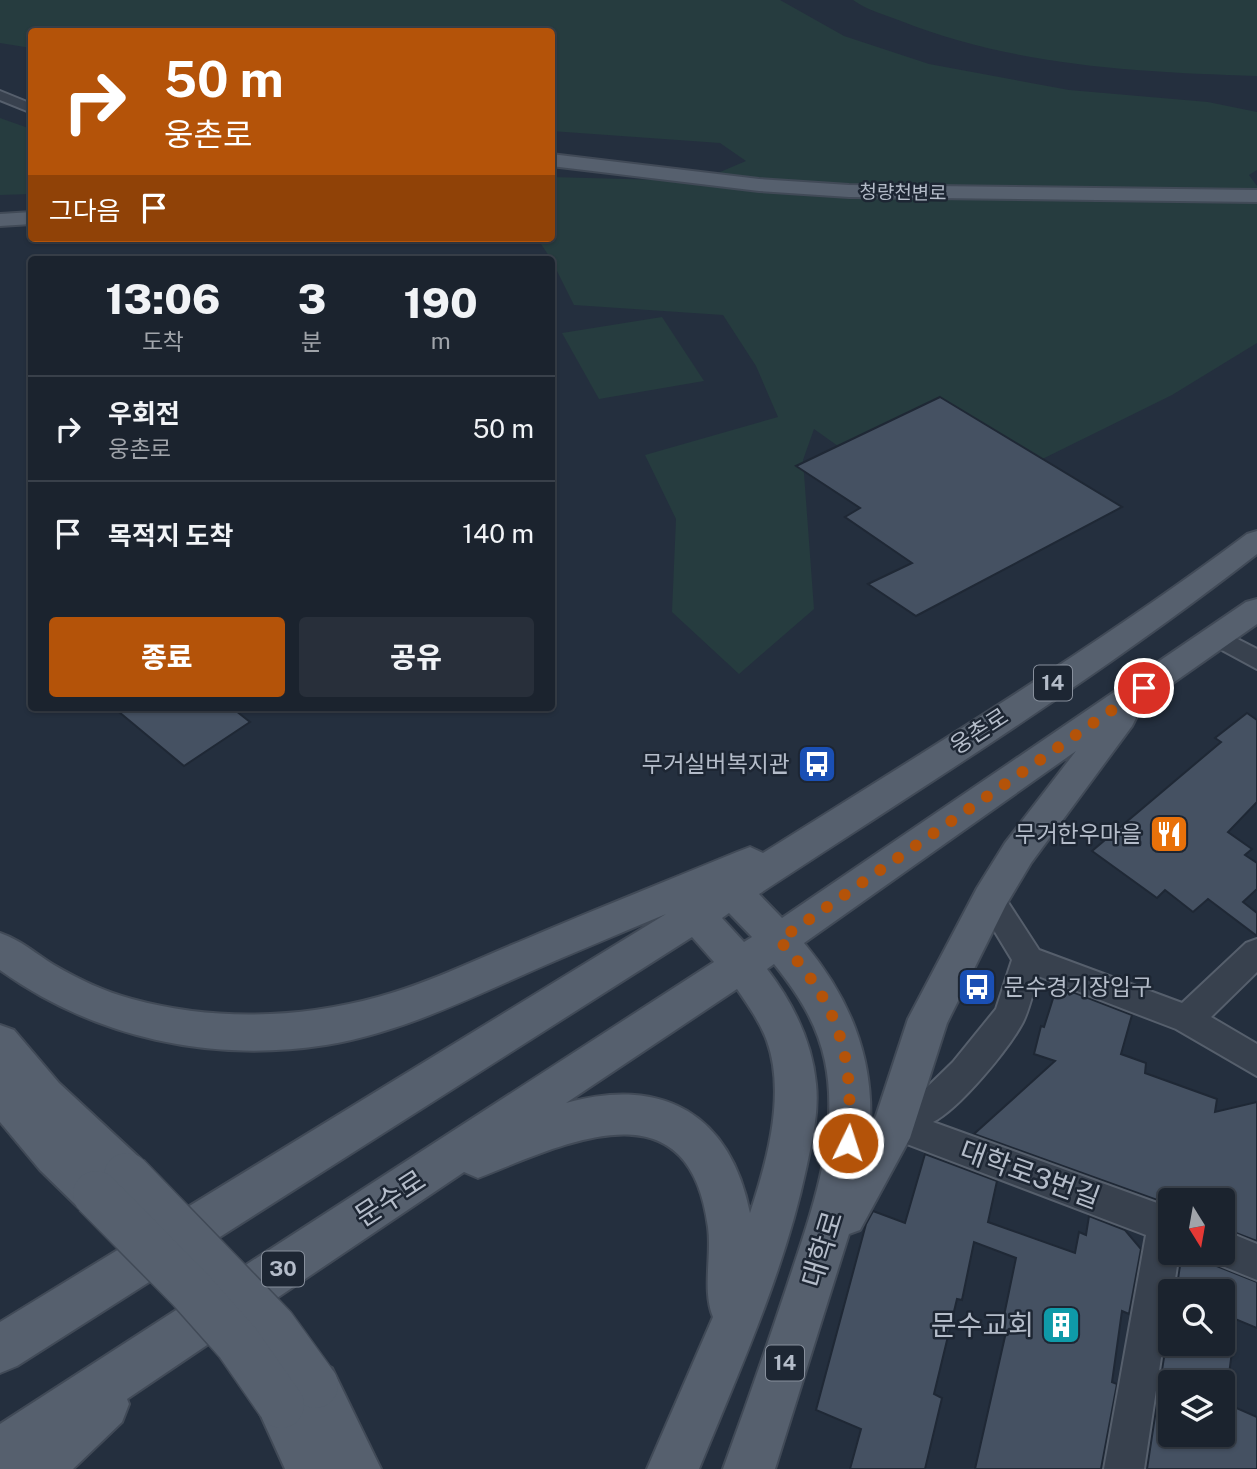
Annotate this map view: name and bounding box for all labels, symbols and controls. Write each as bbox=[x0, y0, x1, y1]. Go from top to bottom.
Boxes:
text: 50 m bbox=[164, 50, 284, 108]
icon: right bbox=[49, 56, 140, 147]
text: 웅촌로 bbox=[164, 116, 252, 153]
street label: 청량천변로 bbox=[859, 180, 947, 204]
icon: arrive bbox=[135, 189, 173, 227]
text: 그다음 bbox=[49, 195, 121, 226]
text: 13:06 bbox=[105, 274, 220, 323]
text: 3 bbox=[298, 274, 326, 323]
text: 190 bbox=[403, 278, 478, 327]
text: m bbox=[431, 327, 451, 354]
text: 도착 bbox=[142, 328, 184, 355]
text: 분 bbox=[301, 328, 323, 355]
text: 우회전 bbox=[108, 398, 180, 429]
icon: right bbox=[49, 410, 87, 448]
text: 50 m bbox=[473, 413, 534, 444]
text: 웅촌로 bbox=[108, 435, 171, 462]
icon: arrive bbox=[49, 515, 87, 553]
text: 140 m bbox=[462, 518, 534, 549]
text: 목적지 도착 bbox=[108, 520, 233, 551]
button: 종료 bbox=[49, 617, 285, 697]
button: 공유 bbox=[299, 617, 534, 697]
pin bbox=[1114, 658, 1174, 718]
road number: 14 bbox=[1034, 666, 1072, 700]
icon: arrive bbox=[1125, 669, 1163, 707]
street label: 웅촌로 bbox=[945, 702, 1013, 759]
bus stop icon: 무거실버복지관 bbox=[796, 743, 838, 785]
place label: 무거실버복지관 bbox=[642, 750, 790, 777]
restaurant icon: 무거한우마을 bbox=[1148, 813, 1190, 855]
place label: 무거한우마을 bbox=[1015, 820, 1142, 847]
bus stop icon: 문수경기장입구 bbox=[956, 966, 998, 1008]
place label: 문수경기장입구 bbox=[1004, 973, 1152, 1000]
position arrow bbox=[811, 1106, 885, 1180]
street label: 대학로3번길 bbox=[956, 1133, 1105, 1214]
street label: 문수로 bbox=[348, 1163, 431, 1232]
north arrow bbox=[1158, 1188, 1236, 1265]
map controls bbox=[1158, 1188, 1235, 1447]
street label: 대학로 bbox=[794, 1207, 849, 1291]
road number: 30 bbox=[262, 1252, 304, 1286]
button: search bbox=[1158, 1279, 1235, 1356]
building icon: 문수교회 bbox=[1040, 1304, 1082, 1346]
place label: 문수교회 bbox=[931, 1308, 1034, 1341]
road number: 14 bbox=[766, 1346, 804, 1380]
button: layers bbox=[1158, 1370, 1235, 1447]

